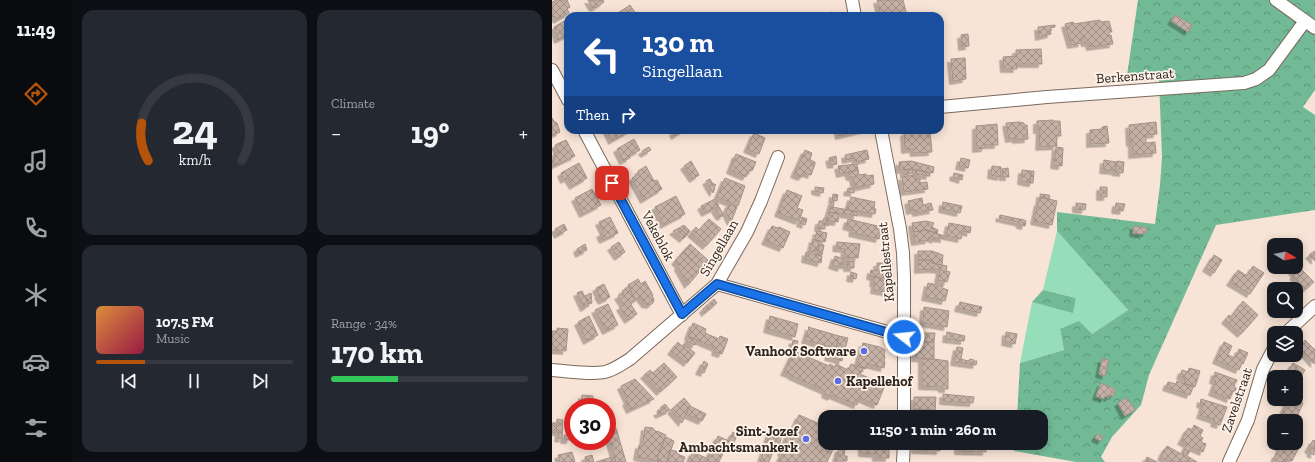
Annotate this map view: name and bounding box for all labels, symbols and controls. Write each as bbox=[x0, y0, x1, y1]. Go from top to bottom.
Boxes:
text: 11:49 bbox=[17, 19, 55, 41]
text: 130 m bbox=[642, 26, 714, 59]
icon: left bbox=[576, 28, 628, 80]
text: Singellaan bbox=[642, 60, 723, 82]
street label: Berkenstraat bbox=[1095, 65, 1175, 87]
icon: directions bbox=[22, 80, 50, 108]
text: Climate bbox=[331, 96, 375, 111]
text: 24 bbox=[171, 104, 218, 154]
icon: right bbox=[617, 104, 639, 126]
text: Then bbox=[576, 106, 609, 124]
text: 19° bbox=[411, 115, 449, 151]
text: − bbox=[331, 120, 341, 147]
text: + bbox=[519, 120, 528, 147]
icon: music bbox=[22, 147, 50, 175]
text: km/h bbox=[178, 151, 211, 168]
pin bbox=[595, 166, 629, 200]
icon: arrive bbox=[601, 172, 623, 194]
street label: Vekeblok bbox=[637, 207, 679, 264]
icon: phone bbox=[22, 214, 50, 242]
street label: Singellaan bbox=[696, 217, 742, 279]
street label: Kapellestraat bbox=[874, 221, 898, 303]
north arrow bbox=[1267, 238, 1303, 274]
map controls bbox=[1267, 238, 1303, 450]
icon: climate bbox=[22, 281, 50, 309]
button: search bbox=[1267, 282, 1303, 318]
text: 107.5 FM bbox=[156, 313, 214, 331]
text: Range · 34% bbox=[331, 316, 397, 331]
position arrow bbox=[883, 316, 925, 358]
button: layers bbox=[1267, 326, 1303, 362]
text: Music bbox=[156, 331, 190, 346]
text: 170 km bbox=[331, 335, 423, 371]
place label: Vanhoof Software bbox=[746, 343, 856, 360]
marker: Vanhoof Software bbox=[859, 346, 869, 356]
icon: car bbox=[22, 348, 50, 376]
street label: Zavelstraat bbox=[1218, 364, 1256, 435]
icon: previous bbox=[118, 370, 140, 392]
icon: pause bbox=[183, 370, 205, 392]
icon: next bbox=[249, 370, 271, 392]
button: + bbox=[1267, 370, 1303, 406]
place label: Kapellehof bbox=[846, 373, 913, 390]
marker: Kapellehof bbox=[833, 376, 843, 386]
speed limit sign: 30 bbox=[564, 398, 616, 450]
icon: filters bbox=[22, 414, 50, 442]
button: − bbox=[1267, 414, 1303, 450]
text: 11:50 · 1 min · 260 m bbox=[870, 421, 996, 439]
place label: Sint-Jozef Ambachtsmankerk bbox=[679, 423, 799, 456]
marker: Sint-Jozef Ambachtsmankerk bbox=[801, 434, 811, 444]

